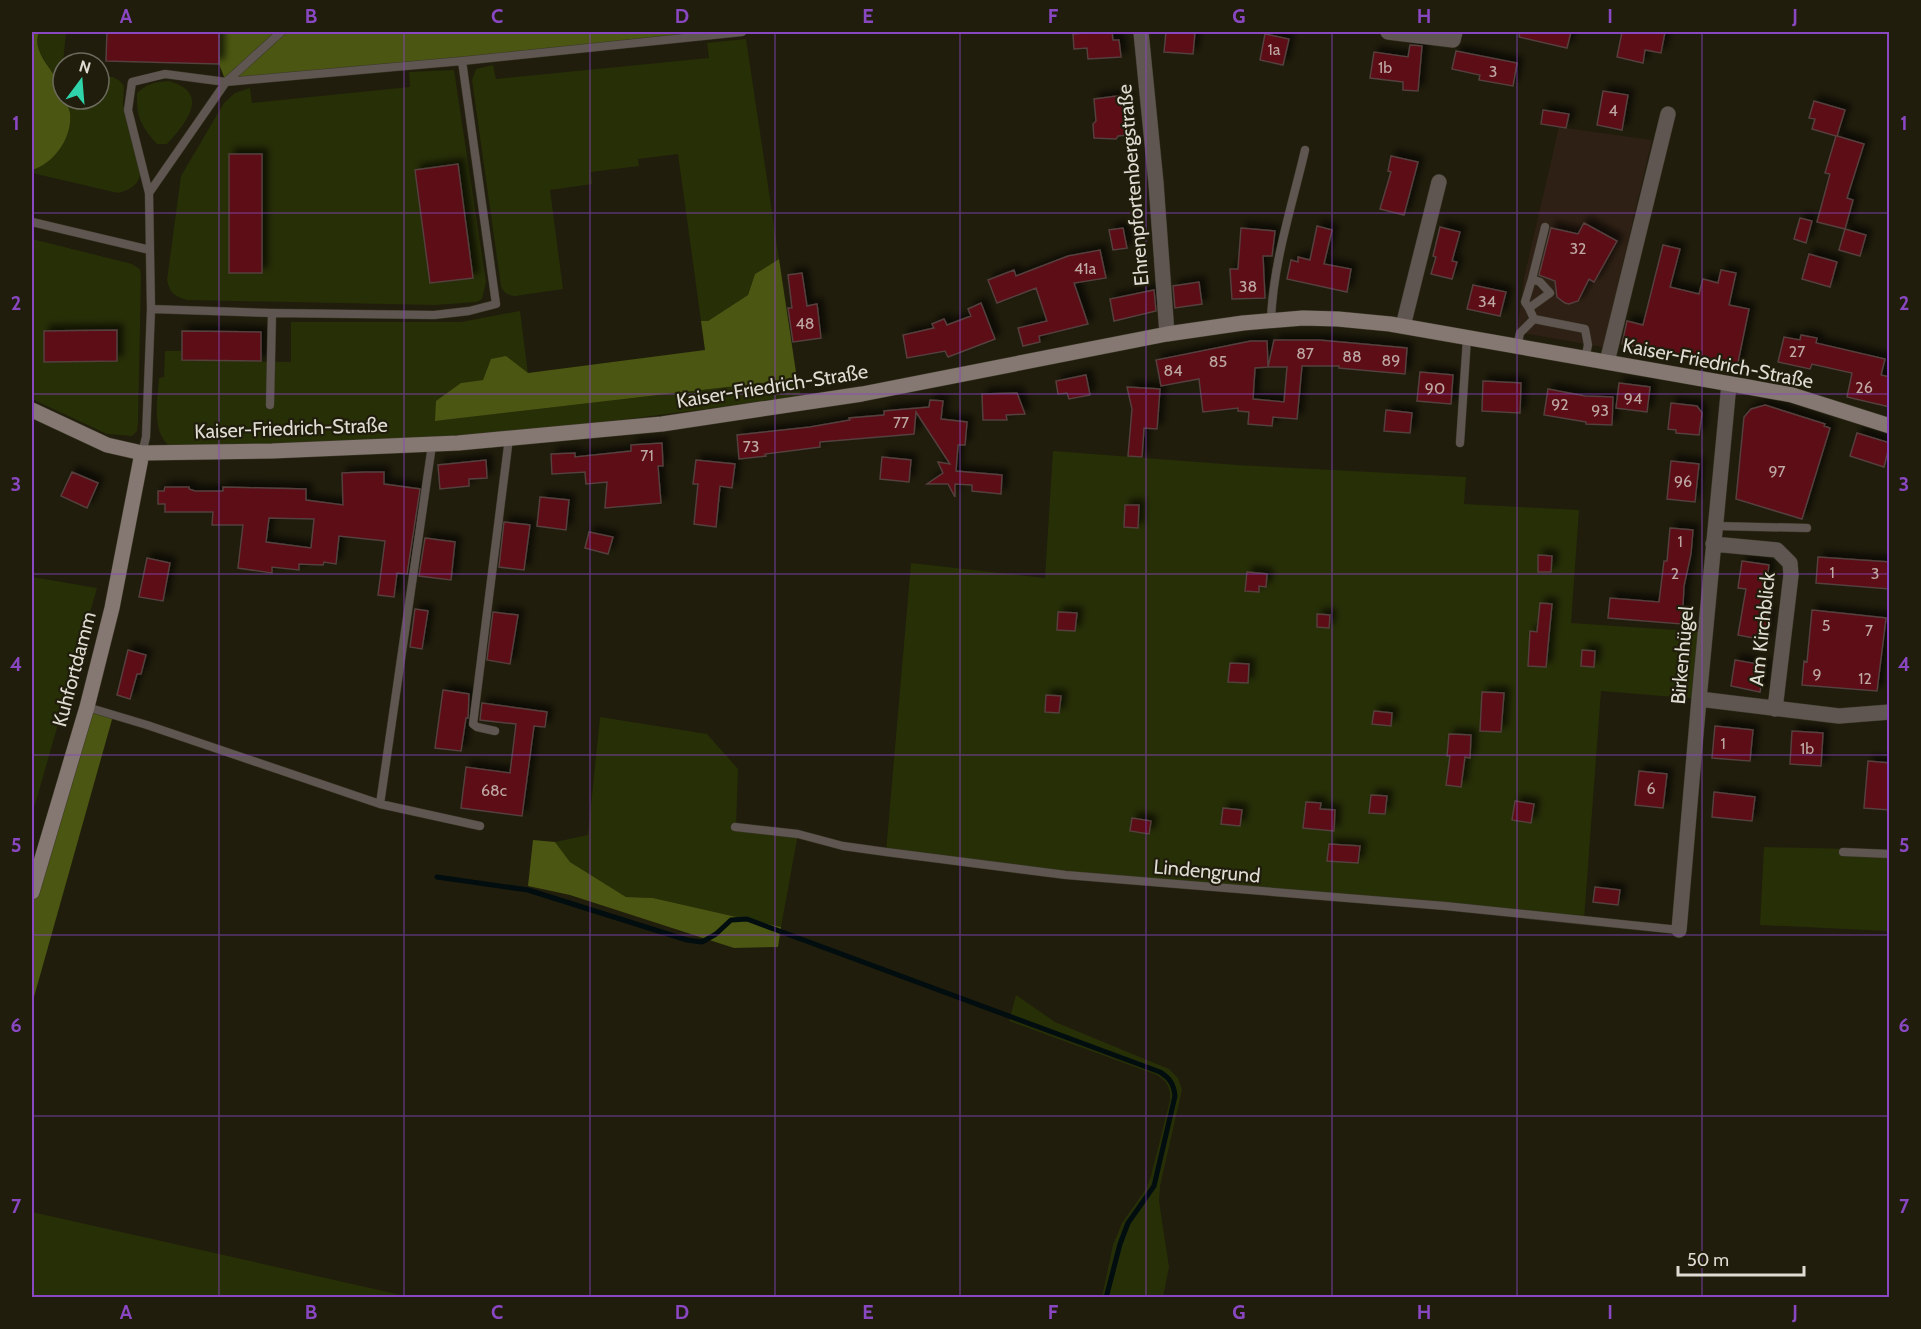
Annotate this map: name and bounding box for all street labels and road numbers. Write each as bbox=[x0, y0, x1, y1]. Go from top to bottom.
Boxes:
street label: Ehrenpfortenbergstraße bbox=[1112, 83, 1154, 287]
street label: Kaiser-Friedrich-Straße bbox=[1621, 333, 1815, 393]
street label: Kaiser-Friedrich-Straße bbox=[674, 359, 870, 413]
street label: Kaiser-Friedrich-Straße bbox=[194, 413, 388, 443]
street label: Am Kirchblick bbox=[1744, 571, 1780, 687]
street label: Birkenhügel bbox=[1666, 605, 1698, 705]
street label: Kuhfortdamm bbox=[47, 609, 101, 729]
street label: Lindengrund bbox=[1153, 854, 1261, 888]

